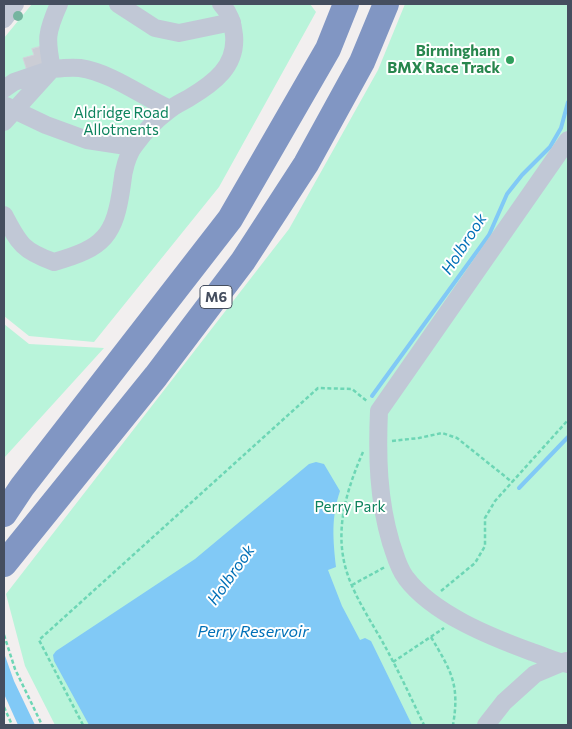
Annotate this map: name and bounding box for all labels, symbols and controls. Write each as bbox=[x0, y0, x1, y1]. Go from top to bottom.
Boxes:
place label: Birmingham BMX Race Track bbox=[387, 42, 500, 77]
marker: Birmingham BMX Race Track bbox=[504, 54, 516, 66]
park label: Aldridge Road Allotments bbox=[73, 104, 169, 139]
water label: Holbrook bbox=[437, 210, 491, 278]
road number: M6 bbox=[200, 286, 232, 308]
park label: Perry Park bbox=[314, 498, 386, 516]
water label: Holbrook bbox=[203, 541, 259, 609]
water label: Perry Reservoir bbox=[197, 622, 309, 642]

